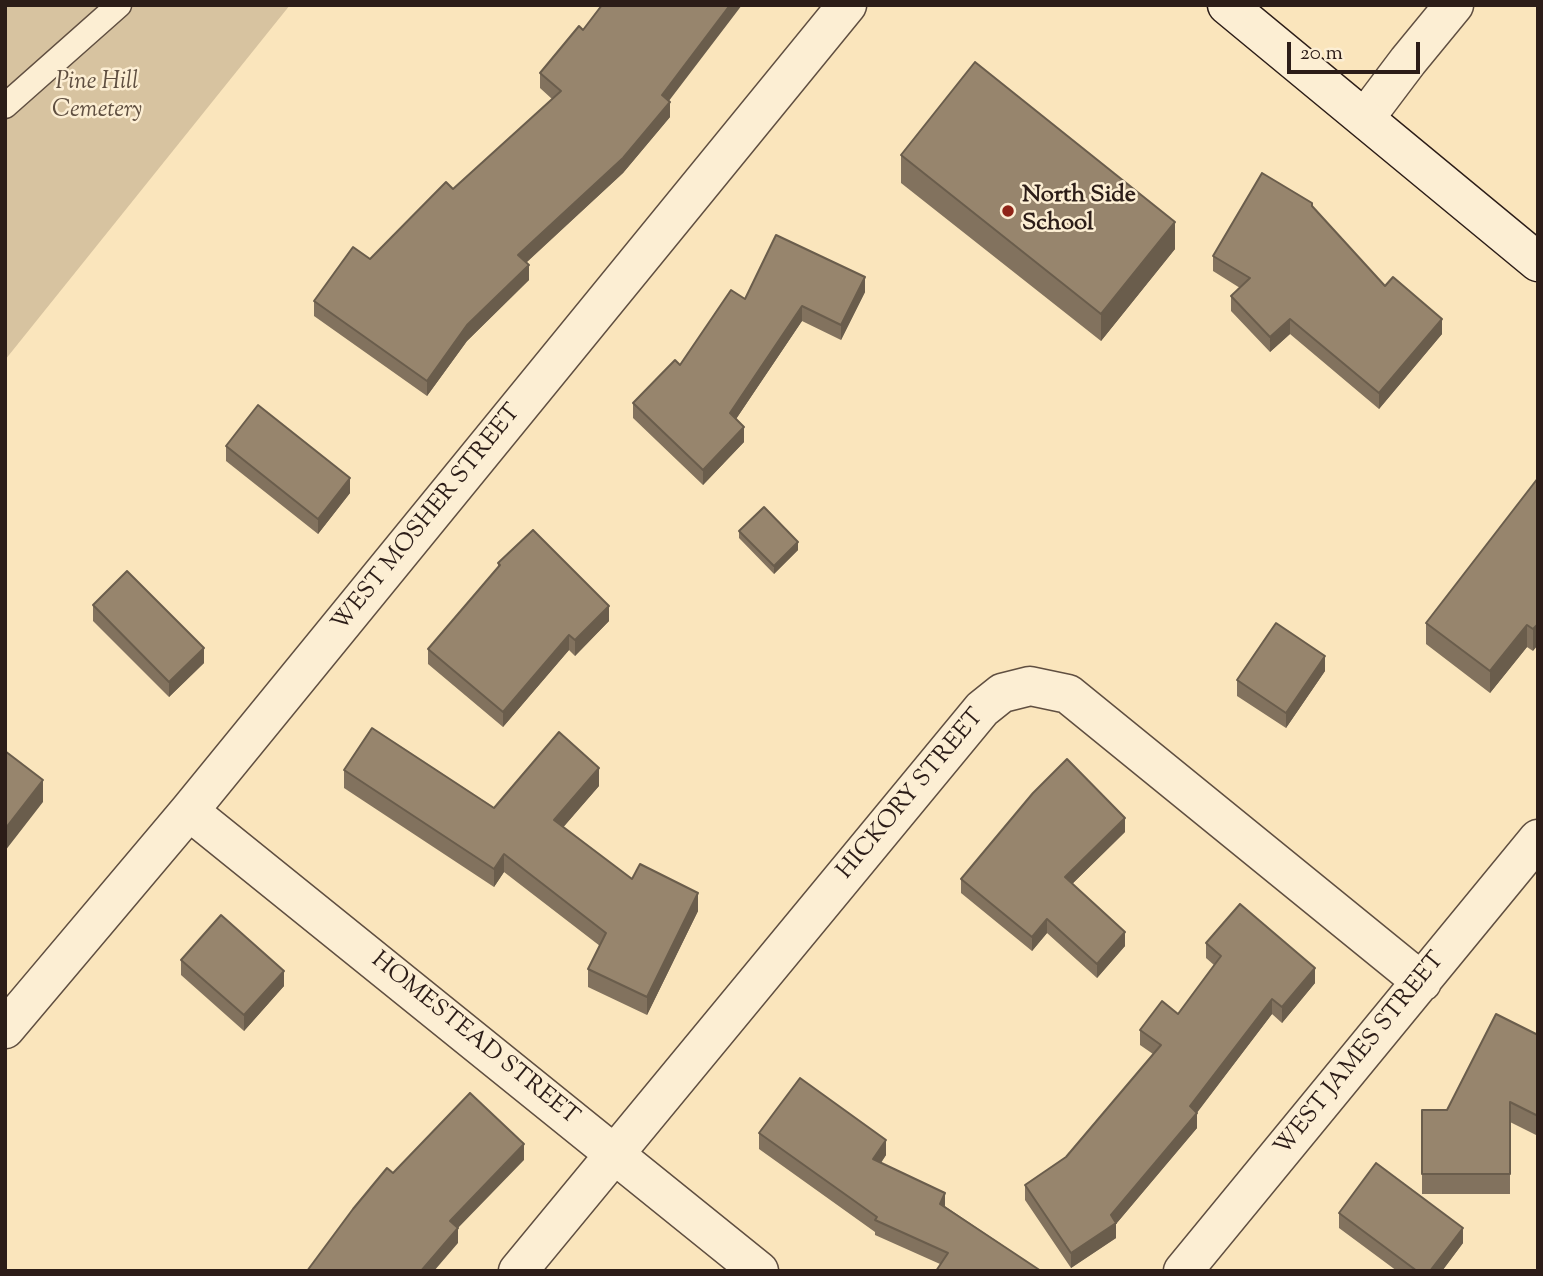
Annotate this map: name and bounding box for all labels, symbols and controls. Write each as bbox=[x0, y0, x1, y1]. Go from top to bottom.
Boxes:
scale bar bbox=[1291, 28, 1424, 72]
text: 20 m bbox=[1300, 39, 1343, 69]
park label: Pine Hill Cemetery bbox=[52, 70, 142, 126]
place label: North Side School bbox=[1022, 183, 1136, 239]
marker: North Side School bbox=[1000, 203, 1016, 219]
street label: WEST MOSHER STREET bbox=[327, 400, 529, 638]
street label: HICKORY STREET bbox=[832, 704, 992, 886]
street label: HOMESTEAD STREET bbox=[364, 947, 584, 1133]
street label: WEST JAMES STREET bbox=[1270, 947, 1452, 1163]

